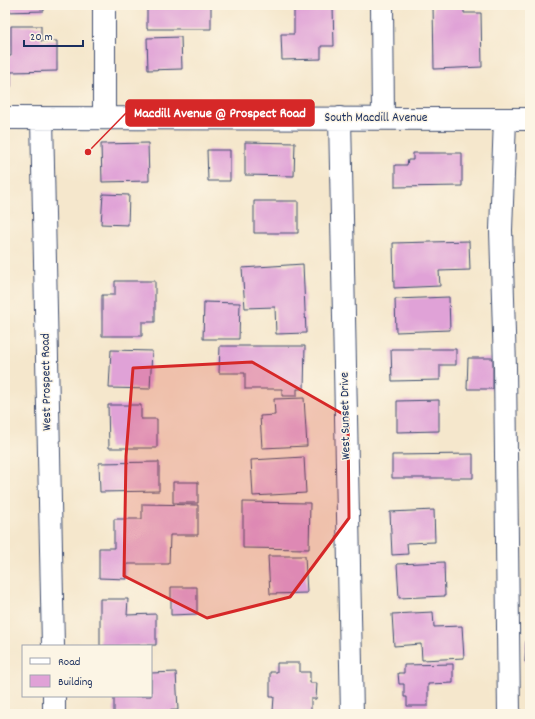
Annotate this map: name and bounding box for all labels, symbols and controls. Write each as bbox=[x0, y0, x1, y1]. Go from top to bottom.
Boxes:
scale bar bbox=[24, 22, 83, 48]
text: 20 m bbox=[30, 29, 53, 46]
callout: Macdill Avenue @ Prospect Road bbox=[126, 100, 314, 126]
text: Macdill Avenue @ Prospect Road bbox=[134, 104, 306, 124]
street label: South Macdill Avenue bbox=[325, 109, 428, 128]
street label: West Prospect Road bbox=[37, 333, 57, 431]
street label: West Sunset Drive bbox=[336, 372, 356, 460]
legend bbox=[22, 645, 152, 697]
text: Road bbox=[58, 654, 80, 671]
text: Building bbox=[58, 674, 93, 691]

